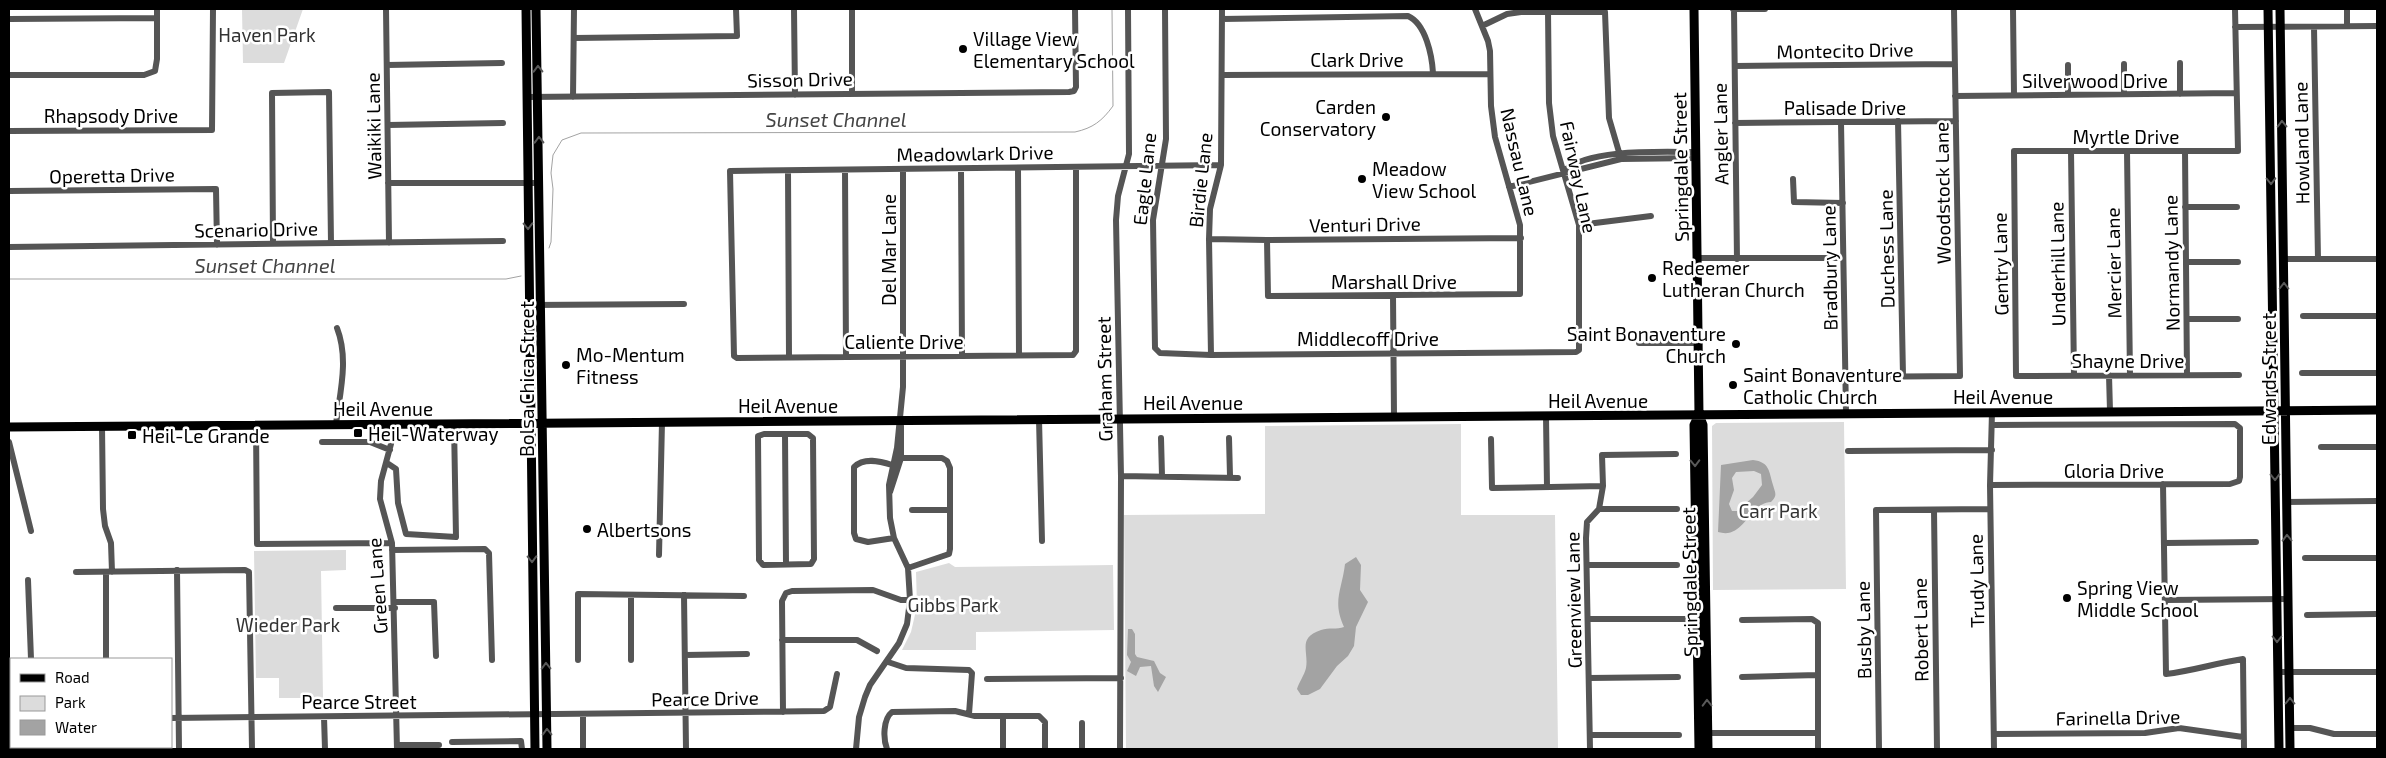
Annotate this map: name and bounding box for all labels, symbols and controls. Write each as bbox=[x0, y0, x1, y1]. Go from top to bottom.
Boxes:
park label: Haven Park bbox=[218, 23, 316, 46]
place label: Village View Elementary School bbox=[973, 27, 1135, 72]
street label: Montecito Drive bbox=[1776, 37, 1914, 63]
marker: Village View Elementary School bbox=[957, 43, 969, 55]
street label: Clark Drive bbox=[1310, 48, 1404, 71]
one-way arrow bbox=[532, 64, 543, 72]
street label: Sisson Drive bbox=[747, 67, 853, 91]
street label: Silverwood Drive bbox=[2022, 69, 2168, 92]
street label: Waikiki Lane bbox=[361, 72, 385, 180]
street label: Howland Lane bbox=[2288, 81, 2314, 205]
street label: Angler Lane bbox=[1708, 83, 1732, 185]
street label: Springdale Street bbox=[1667, 92, 1693, 242]
place label: Carden Conservatory bbox=[1260, 95, 1376, 140]
street label: Palisade Drive bbox=[1784, 96, 1906, 119]
street label: Rhapsody Drive bbox=[44, 104, 178, 127]
street label: Nassau Lane bbox=[1496, 106, 1544, 218]
water label: Sunset Channel bbox=[765, 107, 907, 131]
marker: Carden Conservatory bbox=[1380, 111, 1392, 123]
street label: Fairway Lane bbox=[1556, 119, 1602, 235]
one-way arrow bbox=[2277, 120, 2287, 128]
street label: Woodstock Lane bbox=[1929, 122, 1955, 264]
street label: Myrtle Drive bbox=[2073, 125, 2179, 148]
street label: Eagle Lane bbox=[1128, 131, 1160, 227]
street label: Birdie Lane bbox=[1184, 131, 1216, 229]
one-way arrow bbox=[534, 136, 544, 144]
street label: Meadowlark Drive bbox=[896, 140, 1054, 166]
place label: Meadow View School bbox=[1372, 157, 1477, 202]
street label: Operetta Drive bbox=[49, 162, 175, 188]
marker: Meadow View School bbox=[1356, 173, 1368, 185]
one-way arrow bbox=[2265, 177, 2276, 185]
street label: Duchess Lane bbox=[1873, 189, 1899, 309]
street label: Del Mar Lane bbox=[877, 194, 900, 306]
street label: Normandy Lane bbox=[2158, 195, 2184, 331]
street label: Underhill Lane bbox=[2044, 201, 2070, 327]
street label: Bradbury Lane bbox=[1816, 205, 1842, 331]
street label: Mercier Lane bbox=[2101, 207, 2125, 319]
street label: Venturi Drive bbox=[1309, 212, 1421, 236]
street label: Gentry Lane bbox=[1988, 212, 2012, 316]
street label: Scenario Drive bbox=[194, 216, 318, 242]
one-way arrow bbox=[523, 222, 534, 230]
water label: Sunset Channel bbox=[194, 253, 336, 277]
place label: Redeemer Lutheran Church bbox=[1662, 256, 1805, 301]
street label: Marshall Drive bbox=[1331, 270, 1457, 293]
marker: Redeemer Lutheran Church bbox=[1646, 272, 1658, 284]
one-way arrow bbox=[2279, 282, 2289, 290]
street label: Bolsa Chica Street bbox=[515, 301, 538, 457]
street label: Edwards Street bbox=[2257, 313, 2280, 445]
street label: Graham Street bbox=[1091, 316, 1117, 442]
place label: Saint Bonaventure Church bbox=[1567, 322, 1726, 367]
street label: Middlecoff Drive bbox=[1297, 327, 1439, 350]
street label: Caliente Drive bbox=[844, 330, 964, 353]
marker: Saint Bonaventure Church bbox=[1730, 338, 1742, 350]
place label: Mo-Mentum Fitness bbox=[576, 343, 685, 388]
street label: Shayne Drive bbox=[2072, 349, 2184, 372]
marker: Mo-Mentum Fitness bbox=[560, 359, 572, 371]
place label: Saint Bonaventure Catholic Church bbox=[1743, 363, 1902, 408]
marker: Saint Bonaventure Catholic Church bbox=[1727, 379, 1739, 391]
street label: Heil Avenue bbox=[1953, 385, 2053, 408]
street label: Heil Avenue bbox=[1548, 389, 1648, 412]
street label: Heil Avenue bbox=[1143, 391, 1243, 414]
street label: Heil Avenue bbox=[738, 394, 838, 417]
street label: Heil Avenue bbox=[333, 397, 433, 420]
place label: Heil-Waterway bbox=[368, 422, 499, 445]
place label: Heil-Le Grande bbox=[142, 424, 270, 447]
marker: Heil-Waterway bbox=[352, 427, 364, 439]
marker: Heil-Le Grande bbox=[126, 429, 138, 441]
street label: Gloria Drive bbox=[2064, 459, 2164, 482]
one-way arrow bbox=[1690, 460, 1700, 468]
one-way arrow bbox=[2270, 473, 2281, 481]
park label: Carr Park bbox=[1738, 499, 1818, 522]
street label: Springdale Street bbox=[1676, 507, 1702, 657]
place label: Albertsons bbox=[597, 518, 692, 541]
marker: Albertsons bbox=[581, 523, 593, 535]
street label: Greenview Lane bbox=[1560, 531, 1586, 669]
street label: Trudy Lane bbox=[1964, 534, 1988, 628]
one-way arrow bbox=[2282, 534, 2292, 542]
street label: Green Lane bbox=[362, 537, 392, 635]
one-way arrow bbox=[527, 555, 538, 563]
place label: Spring View Middle School bbox=[2077, 576, 2199, 621]
street label: Robert Lane bbox=[1908, 578, 1932, 682]
street label: Busby Lane bbox=[1851, 581, 1875, 679]
marker: Spring View Middle School bbox=[2061, 592, 2073, 604]
park label: Gibbs Park bbox=[907, 593, 999, 616]
park label: Wieder Park bbox=[236, 613, 340, 636]
one-way arrow bbox=[2271, 635, 2282, 643]
legend bbox=[10, 658, 172, 748]
one-way arrow bbox=[541, 662, 551, 670]
text: Road bbox=[55, 668, 90, 686]
street label: Pearce Drive bbox=[651, 686, 759, 710]
street label: Pearce Street bbox=[301, 690, 417, 713]
text: Park bbox=[55, 693, 86, 711]
one-way arrow bbox=[2285, 696, 2295, 704]
one-way arrow bbox=[1702, 698, 1712, 706]
street label: Farinella Drive bbox=[2055, 704, 2181, 730]
text: Water bbox=[55, 718, 97, 736]
one-way arrow bbox=[542, 728, 552, 736]

